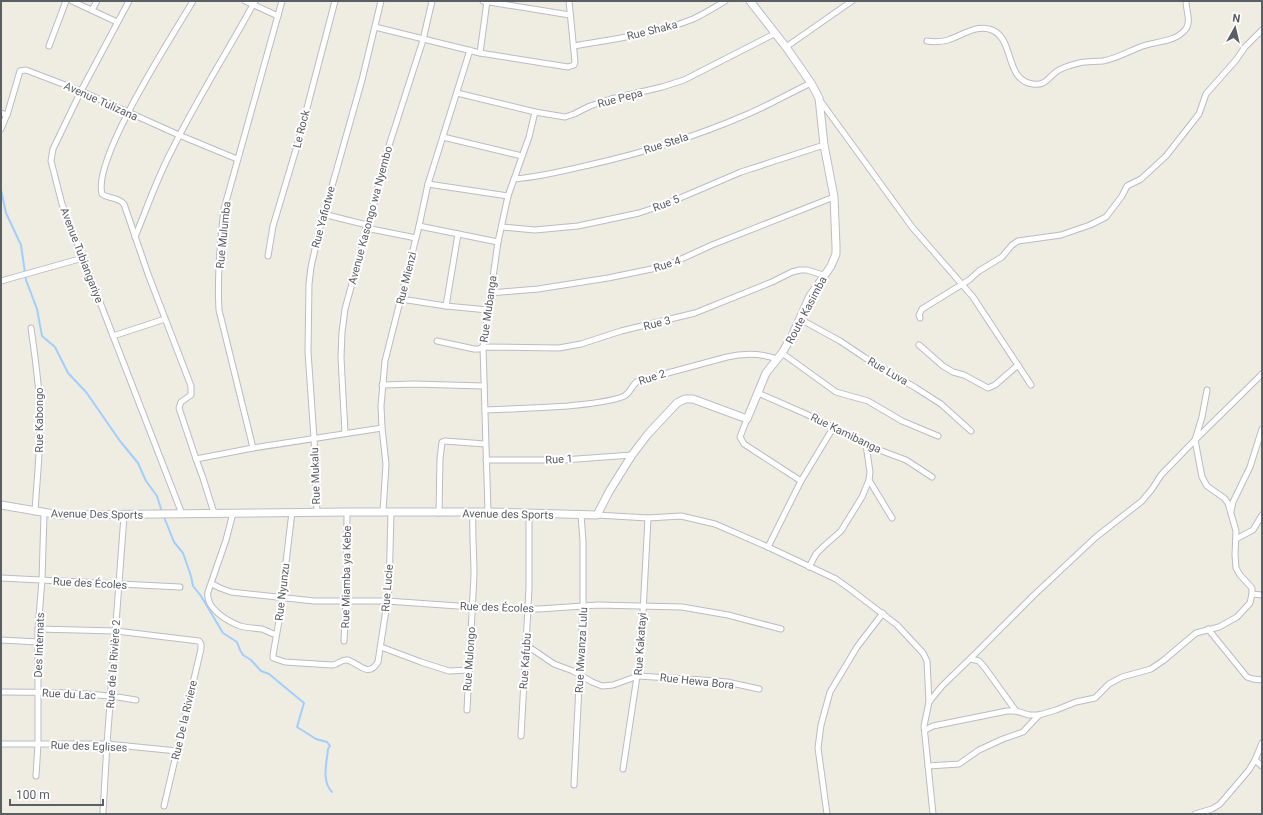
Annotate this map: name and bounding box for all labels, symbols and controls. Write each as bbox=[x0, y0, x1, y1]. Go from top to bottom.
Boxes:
north arrow bbox=[1215, 8, 1255, 48]
text: N bbox=[1232, 12, 1241, 26]
street label: Rue Shaka bbox=[626, 18, 679, 43]
street label: Avenue Tulizana bbox=[62, 79, 140, 124]
street label: Rue Pepa bbox=[596, 86, 644, 111]
street label: Le Rock bbox=[290, 108, 313, 150]
street label: Rue Stela bbox=[642, 130, 690, 157]
street label: Avenue Kasongo wa Nyembo bbox=[346, 145, 395, 286]
street label: Rue Yafiotwe bbox=[309, 185, 338, 250]
street label: Rue 5 bbox=[651, 192, 681, 214]
street label: Rue Mulumba bbox=[213, 201, 233, 269]
street label: Avenue Tubiangariye bbox=[57, 206, 106, 305]
street label: Rue Mienzi bbox=[394, 250, 419, 306]
street label: Rue 4 bbox=[652, 254, 682, 275]
street label: Route Kasimba bbox=[783, 274, 830, 346]
street label: Rue Mubanga bbox=[477, 275, 500, 343]
street label: Rue 3 bbox=[642, 314, 672, 333]
street label: Rue Luva bbox=[865, 355, 910, 388]
street label: Rue 2 bbox=[637, 367, 667, 388]
street label: Rue Kabongo bbox=[33, 387, 46, 453]
street label: Rue Kamibanga bbox=[808, 411, 883, 456]
street label: Rue Mukalu bbox=[308, 447, 323, 505]
street label: Rue 1 bbox=[545, 452, 573, 467]
street label: Avenue Des Sports bbox=[51, 507, 144, 522]
street label: Avenue des Sports bbox=[462, 507, 554, 522]
street label: Rue Miamba ya Kebe bbox=[339, 525, 354, 628]
street label: Rue Nyunzu bbox=[273, 562, 292, 622]
street label: Rue Lucie bbox=[379, 564, 396, 612]
street label: Rue des Écoles bbox=[53, 575, 128, 592]
street label: Rue des Écoles bbox=[460, 600, 535, 615]
street label: Rue Mwanza Lulu bbox=[573, 607, 590, 693]
street label: Des Internats bbox=[32, 612, 47, 678]
street label: Rue Kakatayi bbox=[632, 612, 649, 676]
street label: Rue de la Rivière 2 bbox=[104, 619, 123, 709]
street label: Rue Mulongo bbox=[461, 626, 478, 692]
street label: Rue Kafubu bbox=[517, 632, 534, 690]
street label: Rue Hewa Bora bbox=[659, 671, 735, 692]
street label: Rue De la Riviere bbox=[169, 679, 200, 761]
street label: Rue du Lac bbox=[42, 687, 97, 702]
street label: Rue des Eglises bbox=[50, 739, 128, 754]
scale bar bbox=[10, 781, 103, 807]
text: 100 m bbox=[16, 788, 50, 802]

